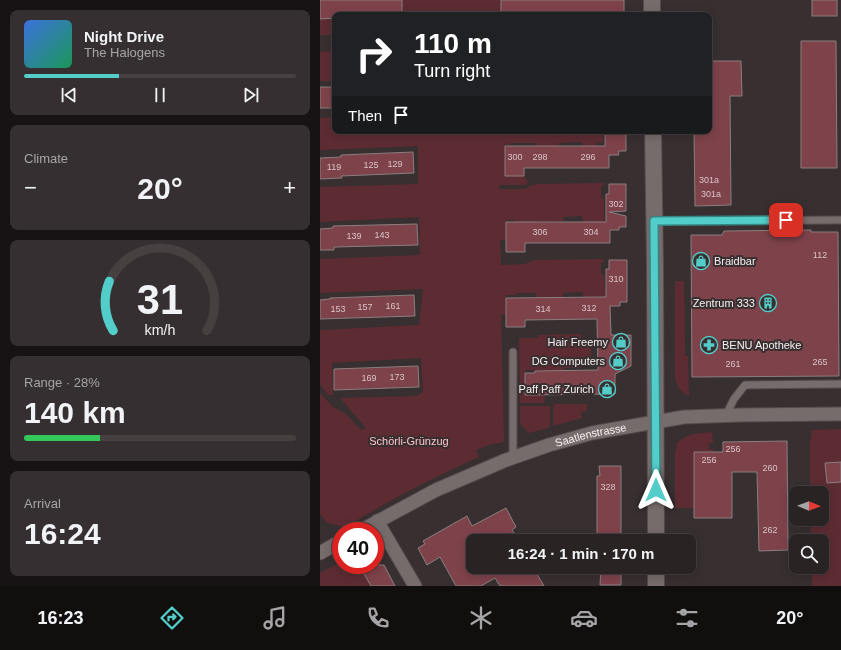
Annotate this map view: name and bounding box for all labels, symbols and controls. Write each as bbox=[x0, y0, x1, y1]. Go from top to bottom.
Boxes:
text: Night Drive bbox=[84, 28, 164, 45]
icon: right bbox=[348, 28, 400, 80]
text: 110 m bbox=[414, 28, 492, 59]
text: The Halogens bbox=[84, 45, 165, 60]
text: Turn right bbox=[414, 61, 490, 81]
icon: previous bbox=[58, 84, 80, 106]
icon: pause bbox=[149, 84, 171, 106]
icon: next bbox=[240, 84, 262, 106]
icon: arrive bbox=[390, 104, 412, 126]
text: Then bbox=[348, 107, 382, 124]
text: Climate bbox=[24, 151, 68, 166]
house number: 300 bbox=[507, 152, 523, 162]
house number: 298 bbox=[532, 152, 548, 162]
house number: 296 bbox=[580, 152, 596, 162]
house number: 129 bbox=[387, 159, 403, 169]
house number: 125 bbox=[363, 160, 379, 170]
house number: 119 bbox=[327, 162, 341, 172]
text: 20° bbox=[137, 172, 183, 205]
text: − bbox=[24, 175, 37, 200]
text: + bbox=[283, 175, 296, 200]
house number: 301a bbox=[699, 175, 719, 185]
house number: 301a bbox=[701, 189, 721, 199]
house number: 302 bbox=[608, 199, 624, 209]
pin bbox=[769, 203, 803, 237]
icon: arrive bbox=[775, 209, 797, 231]
house number: 306 bbox=[532, 227, 548, 237]
house number: 304 bbox=[583, 227, 599, 237]
house number: 143 bbox=[374, 230, 390, 240]
house number: 139 bbox=[346, 231, 362, 241]
house number: 112 bbox=[813, 250, 827, 260]
shop icon: Braidbar bbox=[691, 251, 711, 271]
place label: Braidbar bbox=[714, 255, 756, 267]
house number: 310 bbox=[608, 274, 624, 284]
text: 31 bbox=[137, 276, 183, 323]
building icon: Zentrum 333 bbox=[758, 293, 778, 313]
place label: Zentrum 333 bbox=[693, 297, 755, 309]
house number: 161 bbox=[385, 301, 401, 311]
house number: 157 bbox=[357, 302, 373, 312]
house number: 312 bbox=[581, 303, 597, 313]
house number: 153 bbox=[330, 304, 346, 314]
house number: 314 bbox=[535, 304, 551, 314]
text: km/h bbox=[145, 322, 176, 338]
shop icon: Hair Freemy bbox=[611, 332, 631, 352]
pharmacy icon: BENU Apotheke bbox=[699, 335, 719, 355]
place label: Hair Freemy bbox=[547, 336, 608, 348]
place label: BENU Apotheke bbox=[722, 339, 802, 351]
shop icon: DG Computers bbox=[608, 351, 628, 371]
place label: DG Computers bbox=[532, 355, 605, 367]
house number: 265 bbox=[812, 357, 828, 367]
house number: 261 bbox=[725, 359, 741, 369]
house number: 173 bbox=[389, 372, 405, 382]
house number: 169 bbox=[361, 373, 377, 383]
text: Range · 28% bbox=[24, 375, 100, 390]
shop icon: Paff Paff Zurich bbox=[597, 379, 617, 399]
place label: Paff Paff Zurich bbox=[519, 383, 594, 395]
text: 140 km bbox=[24, 396, 126, 429]
street label: Saatlenstrasse bbox=[554, 421, 627, 449]
park label: Schörli-Grünzug bbox=[369, 435, 449, 447]
house number: 256 bbox=[725, 444, 741, 454]
house number: 256 bbox=[701, 455, 717, 465]
house number: 260 bbox=[762, 463, 778, 473]
position arrow bbox=[635, 469, 677, 511]
house number: 328 bbox=[600, 482, 616, 492]
north arrow bbox=[789, 486, 829, 526]
map controls bbox=[789, 486, 829, 574]
text: Arrival bbox=[24, 496, 61, 511]
text: 16:24 bbox=[24, 517, 101, 550]
speed limit sign: 40 bbox=[332, 522, 384, 574]
house number: 262 bbox=[762, 525, 778, 535]
button: search bbox=[789, 534, 829, 574]
text: 16:24 · 1 min · 170 m bbox=[508, 545, 654, 562]
icon: directions bbox=[158, 604, 186, 632]
icon: music bbox=[261, 604, 289, 632]
icon: phone bbox=[364, 604, 392, 632]
icon: climate bbox=[467, 604, 495, 632]
icon: car bbox=[570, 604, 598, 632]
icon: filters bbox=[673, 604, 701, 632]
text: 16:23 bbox=[37, 608, 84, 628]
text: 20° bbox=[776, 608, 803, 628]

